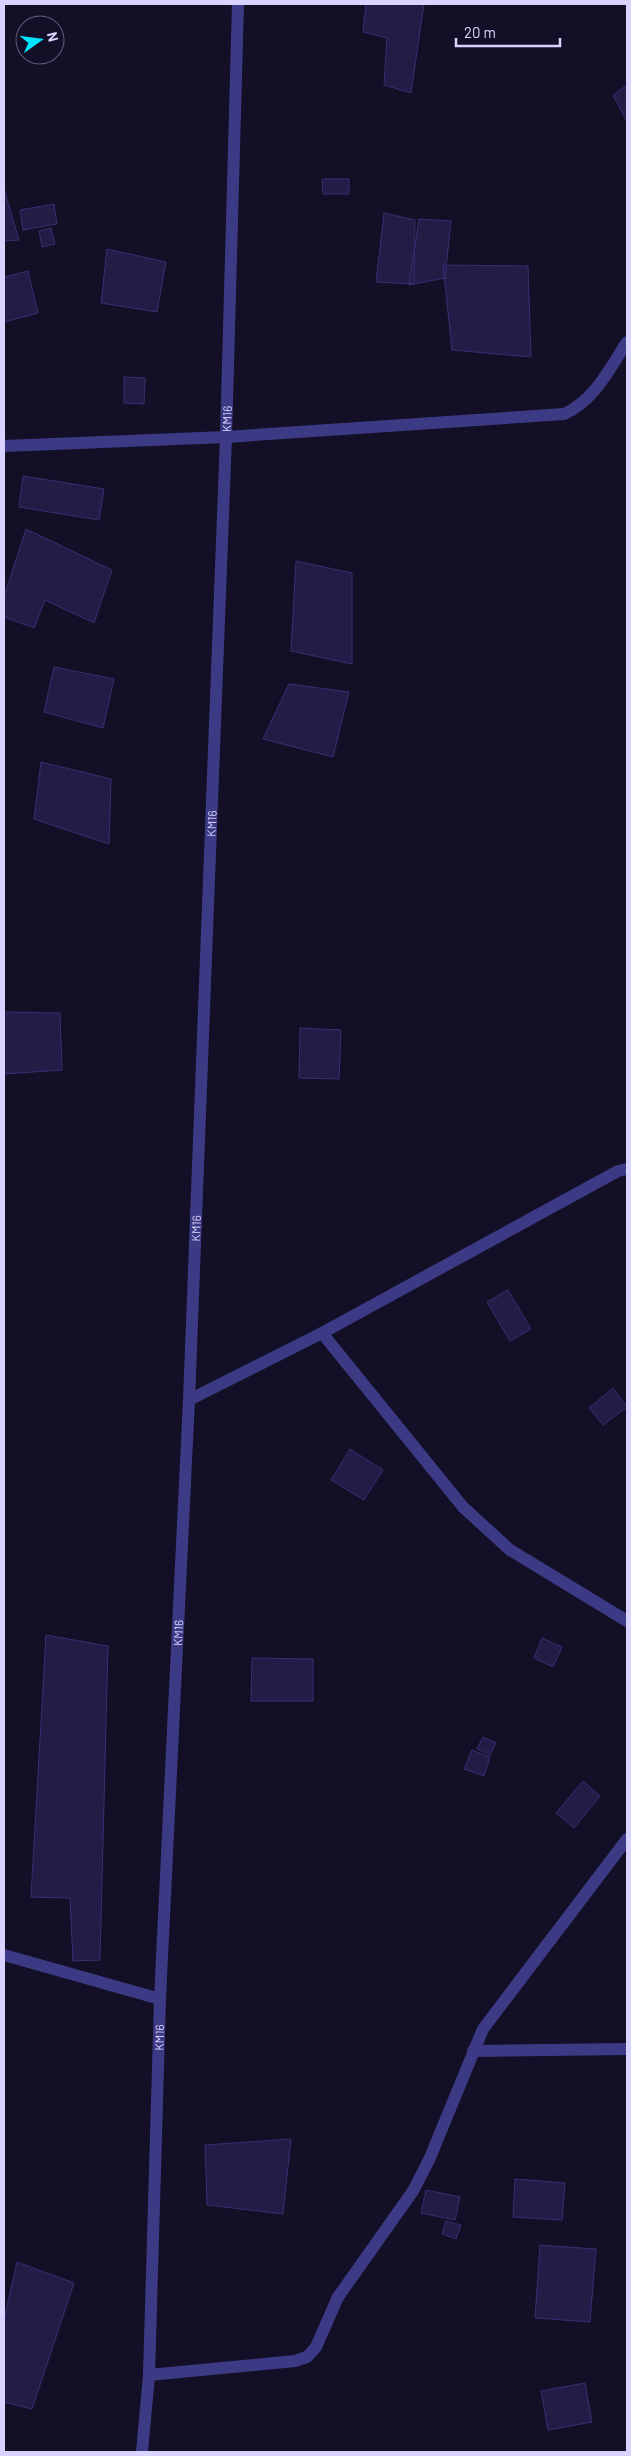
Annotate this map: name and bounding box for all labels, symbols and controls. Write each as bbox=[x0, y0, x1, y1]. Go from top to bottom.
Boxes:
north arrow bbox=[15, 15, 65, 65]
scale bar bbox=[456, 15, 560, 47]
text: 20 m bbox=[464, 23, 496, 41]
text: N bbox=[44, 30, 62, 43]
street label: KM16 bbox=[219, 406, 234, 432]
street label: KM16 bbox=[204, 810, 219, 837]
street label: KM16 bbox=[188, 1215, 203, 1242]
street label: KM16 bbox=[170, 1619, 185, 1646]
street label: KM16 bbox=[151, 2024, 166, 2051]

